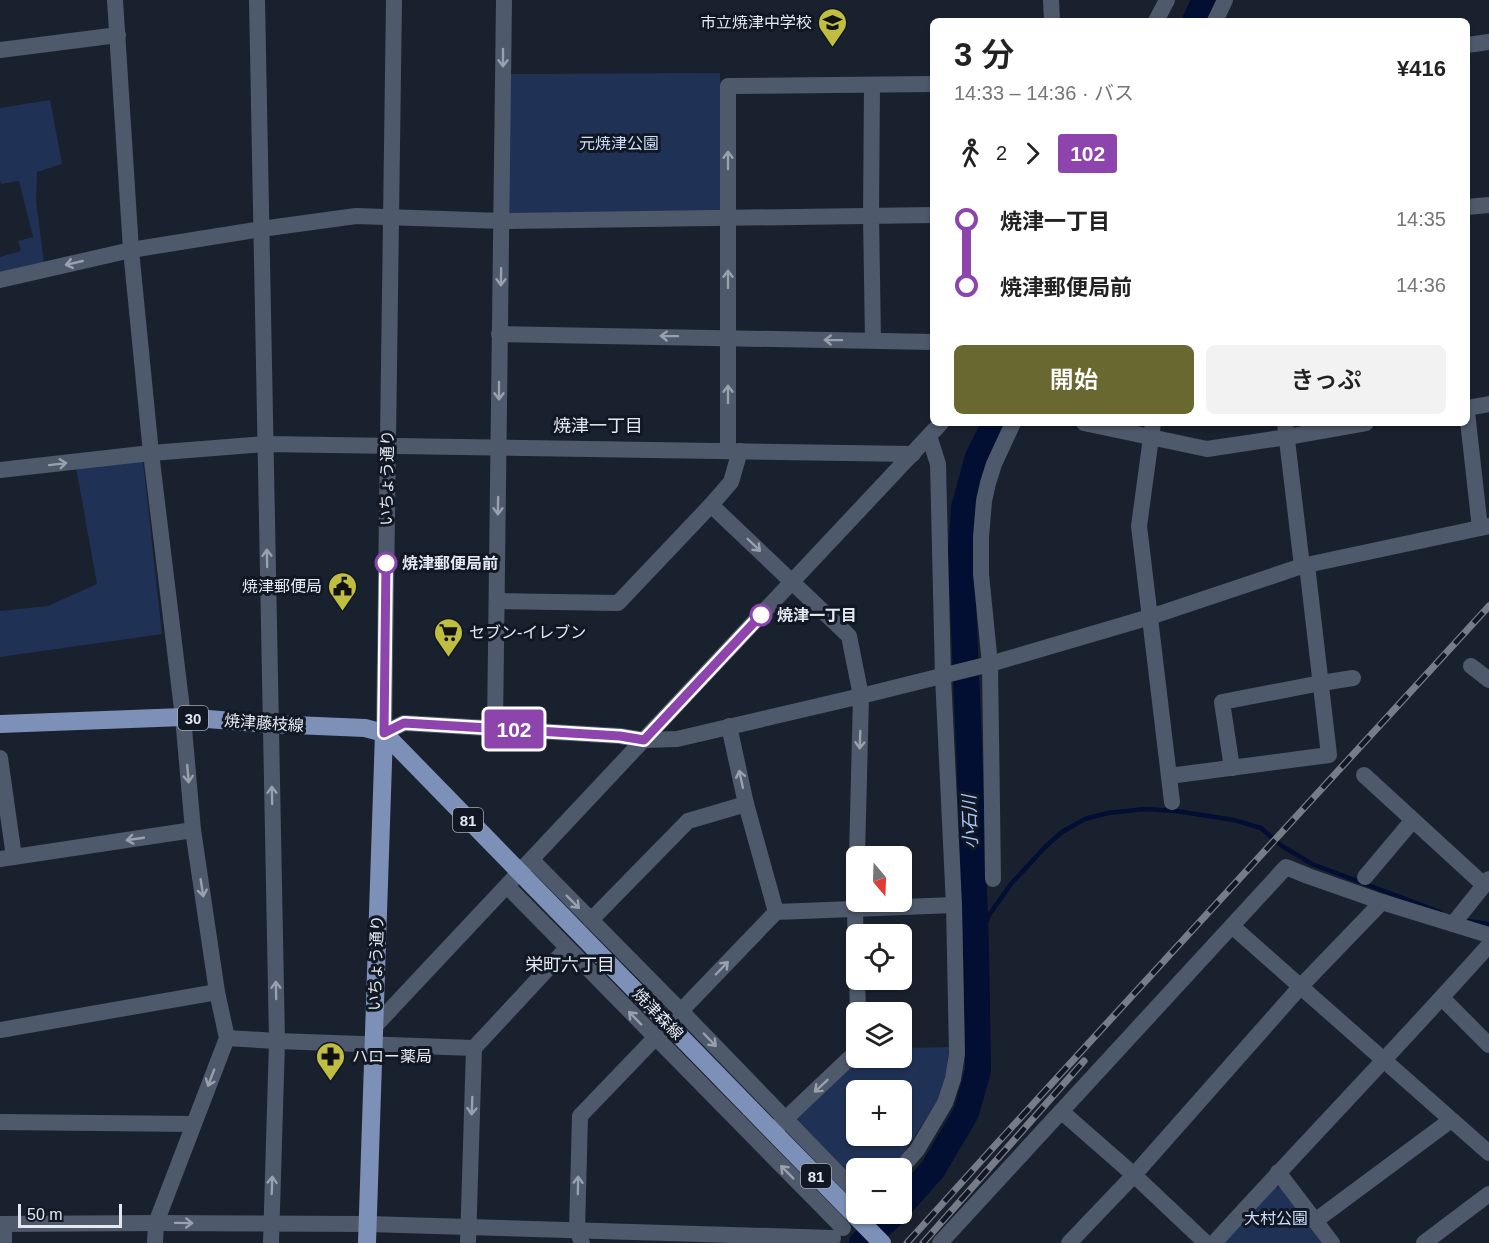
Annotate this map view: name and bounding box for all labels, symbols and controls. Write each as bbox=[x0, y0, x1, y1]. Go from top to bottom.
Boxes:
school or university icon: 市立焼津中学校 bbox=[817, 6, 849, 48]
place label: 市立焼津中学校 bbox=[700, 14, 812, 31]
text: 3 分 bbox=[954, 36, 1015, 73]
one-way arrow bbox=[498, 48, 509, 68]
text: ¥416 bbox=[1397, 56, 1446, 81]
text: 14:33 – 14:36 · バス bbox=[954, 82, 1134, 104]
park label: 元焼津公園 bbox=[579, 135, 659, 152]
icon: walk bbox=[954, 137, 987, 170]
icon: forward bbox=[1016, 137, 1049, 170]
text: 2 bbox=[996, 142, 1007, 164]
text: 102 bbox=[1070, 142, 1105, 165]
one-way arrow bbox=[722, 151, 734, 171]
text: 14:35 bbox=[1396, 208, 1446, 230]
text: 焼津一丁目 bbox=[1000, 209, 1110, 234]
one-way arrow bbox=[65, 257, 84, 269]
one-way arrow bbox=[495, 267, 506, 287]
one-way arrow bbox=[722, 269, 733, 289]
text: 14:36 bbox=[1396, 274, 1446, 296]
text: 焼津郵便局前 bbox=[1000, 275, 1132, 300]
one-way arrow bbox=[659, 331, 679, 342]
one-way arrow bbox=[823, 334, 843, 345]
button: 開始 bbox=[954, 345, 1194, 414]
button: きっぷ bbox=[1206, 345, 1446, 414]
one-way arrow bbox=[493, 380, 505, 400]
one-way arrow bbox=[722, 384, 734, 404]
district label: 焼津一丁目 bbox=[553, 416, 643, 436]
street label: いちょう通り bbox=[378, 430, 396, 526]
one-way arrow bbox=[48, 458, 68, 469]
one-way arrow bbox=[492, 495, 504, 515]
one-way arrow bbox=[746, 538, 761, 553]
one-way arrow bbox=[262, 548, 273, 568]
marker: 焼津郵便局前 bbox=[375, 552, 397, 574]
place label: 焼津郵便局前 bbox=[402, 555, 498, 572]
public building icon: 焼津郵便局 bbox=[327, 570, 359, 612]
place label: 焼津郵便局 bbox=[242, 578, 322, 595]
marker: 焼津一丁目 bbox=[750, 604, 772, 626]
place label: 焼津一丁目 bbox=[777, 607, 857, 624]
supermarket icon: セブン-イレブン bbox=[432, 616, 464, 658]
place label: セブン-イレブン bbox=[469, 624, 586, 641]
road number: 30 bbox=[178, 706, 208, 730]
line badge: 102 bbox=[480, 710, 548, 748]
street label: 焼津藤枝線 bbox=[223, 712, 305, 734]
text: 102 bbox=[496, 718, 532, 741]
one-way arrow bbox=[854, 730, 866, 750]
one-way arrow bbox=[183, 763, 194, 783]
one-way arrow bbox=[734, 770, 746, 789]
one-way arrow bbox=[266, 785, 277, 805]
water label: 小石川 bbox=[959, 793, 981, 849]
road number: 81 bbox=[453, 808, 483, 832]
one-way arrow bbox=[126, 834, 145, 845]
north arrow bbox=[846, 846, 912, 912]
map controls bbox=[846, 846, 912, 1224]
one-way arrow bbox=[196, 878, 207, 898]
one-way arrow bbox=[565, 894, 580, 909]
street label: いちょう通り bbox=[366, 915, 386, 1011]
button: locate bbox=[846, 924, 912, 990]
district label: 栄町六丁目 bbox=[525, 955, 615, 975]
one-way arrow bbox=[715, 961, 729, 976]
one-way arrow bbox=[270, 980, 282, 1000]
street label: 焼津森線 bbox=[630, 985, 686, 1043]
button: layers bbox=[846, 1002, 912, 1068]
one-way arrow bbox=[628, 1010, 642, 1025]
one-way arrow bbox=[703, 1033, 717, 1048]
pharmacy icon: ハロー薬局 bbox=[315, 1040, 347, 1082]
place label: ハロー薬局 bbox=[352, 1048, 432, 1065]
one-way arrow bbox=[205, 1068, 216, 1087]
one-way arrow bbox=[814, 1079, 829, 1093]
button: + bbox=[846, 1080, 912, 1146]
one-way arrow bbox=[466, 1096, 478, 1116]
button: − bbox=[846, 1158, 912, 1224]
one-way arrow bbox=[779, 1164, 794, 1179]
road number: 81 bbox=[801, 1164, 831, 1188]
one-way arrow bbox=[267, 1175, 278, 1195]
one-way arrow bbox=[572, 1176, 584, 1196]
scale bar bbox=[18, 1201, 122, 1228]
text: 50 m bbox=[27, 1206, 63, 1223]
park label: 大村公園 bbox=[1244, 1210, 1308, 1227]
one-way arrow bbox=[174, 1217, 194, 1229]

